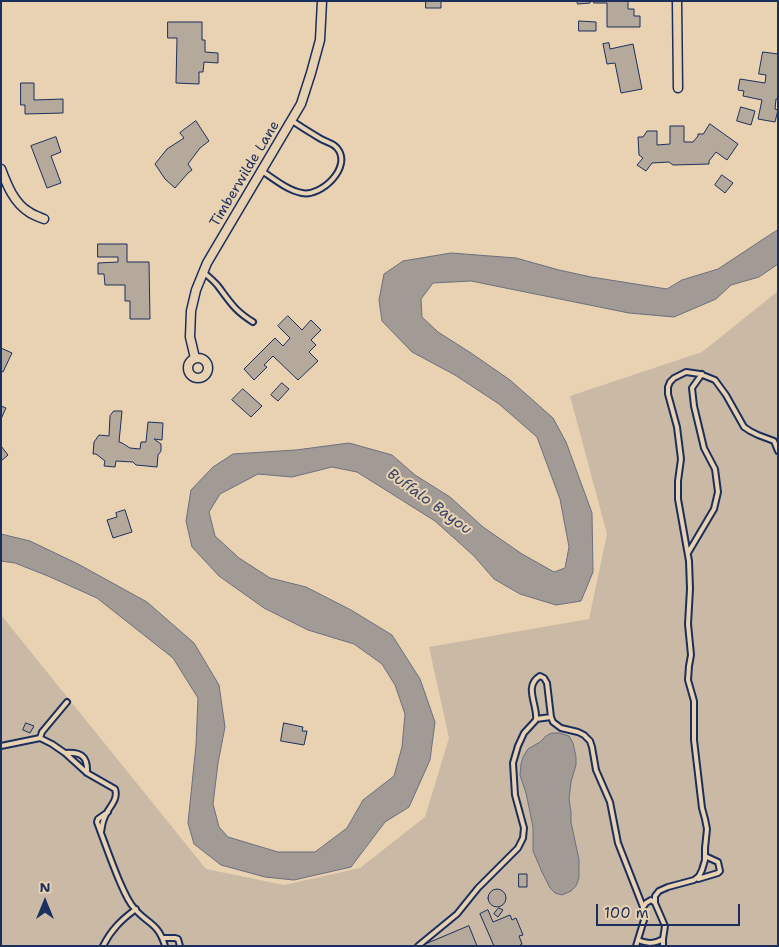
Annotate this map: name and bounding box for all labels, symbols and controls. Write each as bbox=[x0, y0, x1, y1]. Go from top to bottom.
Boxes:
street label: Timberwilde Lane bbox=[207, 118, 283, 230]
water label: Buffalo Bayou bbox=[383, 465, 475, 539]
north arrow bbox=[20, 877, 70, 927]
text: N bbox=[39, 878, 51, 896]
scale bar bbox=[599, 894, 743, 926]
text: 100 m bbox=[604, 903, 649, 923]

